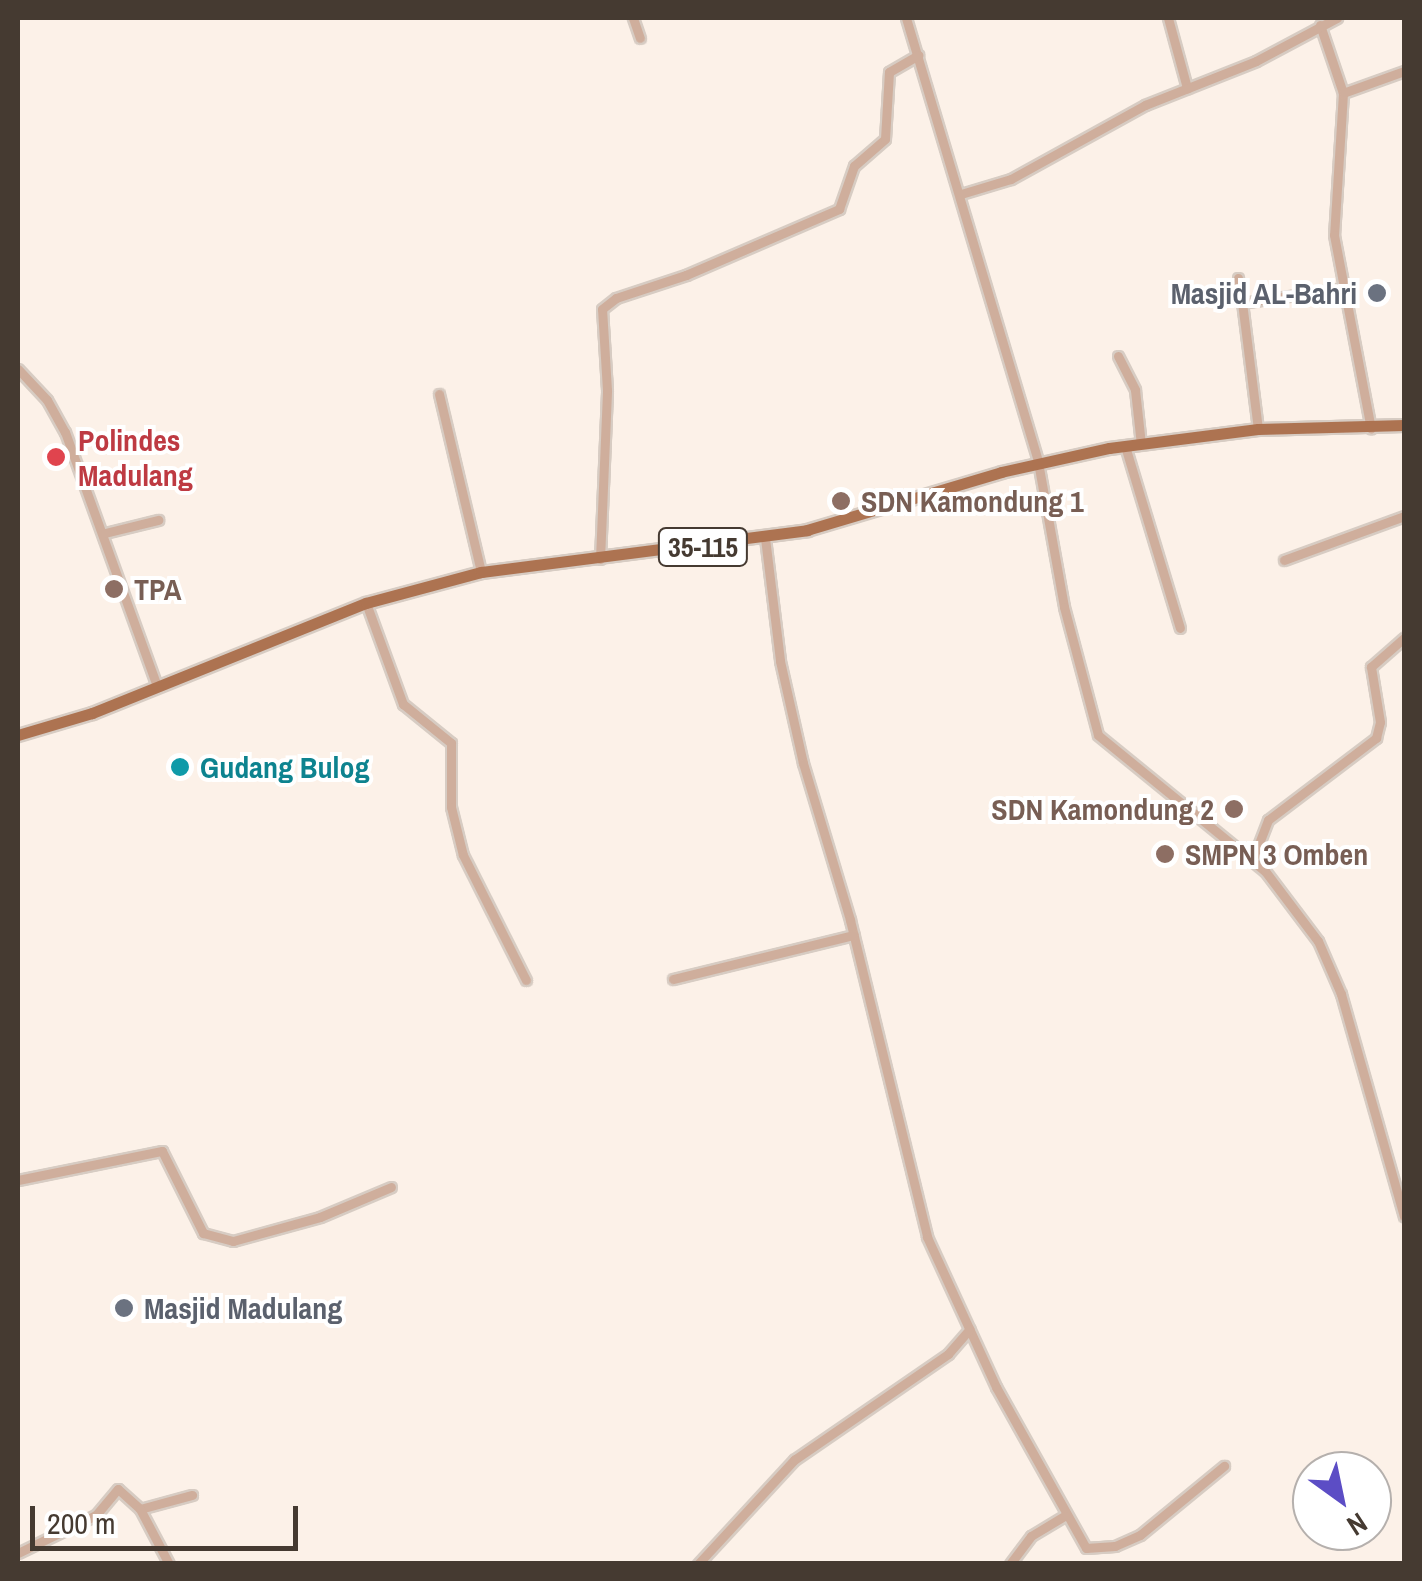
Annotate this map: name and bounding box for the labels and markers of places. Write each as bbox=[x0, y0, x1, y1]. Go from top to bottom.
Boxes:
place label: Masjid AL-Bahri bbox=[1170, 275, 1357, 311]
marker: Masjid AL-Bahri bbox=[1366, 282, 1388, 304]
place label: Polindes Madulang bbox=[78, 422, 193, 492]
marker: Polindes Madulang bbox=[43, 444, 69, 470]
place label: SDN Kamondung 1 bbox=[861, 483, 1084, 519]
marker: SDN Kamondung 1 bbox=[830, 490, 852, 512]
place label: TPA bbox=[134, 571, 181, 607]
marker: TPA bbox=[103, 578, 125, 600]
place label: Gudang Bulog bbox=[200, 749, 369, 785]
marker: Gudang Bulog bbox=[169, 756, 191, 778]
place label: SDN Kamondung 2 bbox=[991, 791, 1214, 827]
marker: SDN Kamondung 2 bbox=[1223, 798, 1245, 820]
place label: SMPN 3 Omben bbox=[1185, 836, 1368, 872]
marker: SMPN 3 Omben bbox=[1154, 843, 1176, 865]
place label: Masjid Madulang bbox=[144, 1290, 342, 1326]
marker: Masjid Madulang bbox=[113, 1297, 135, 1319]

